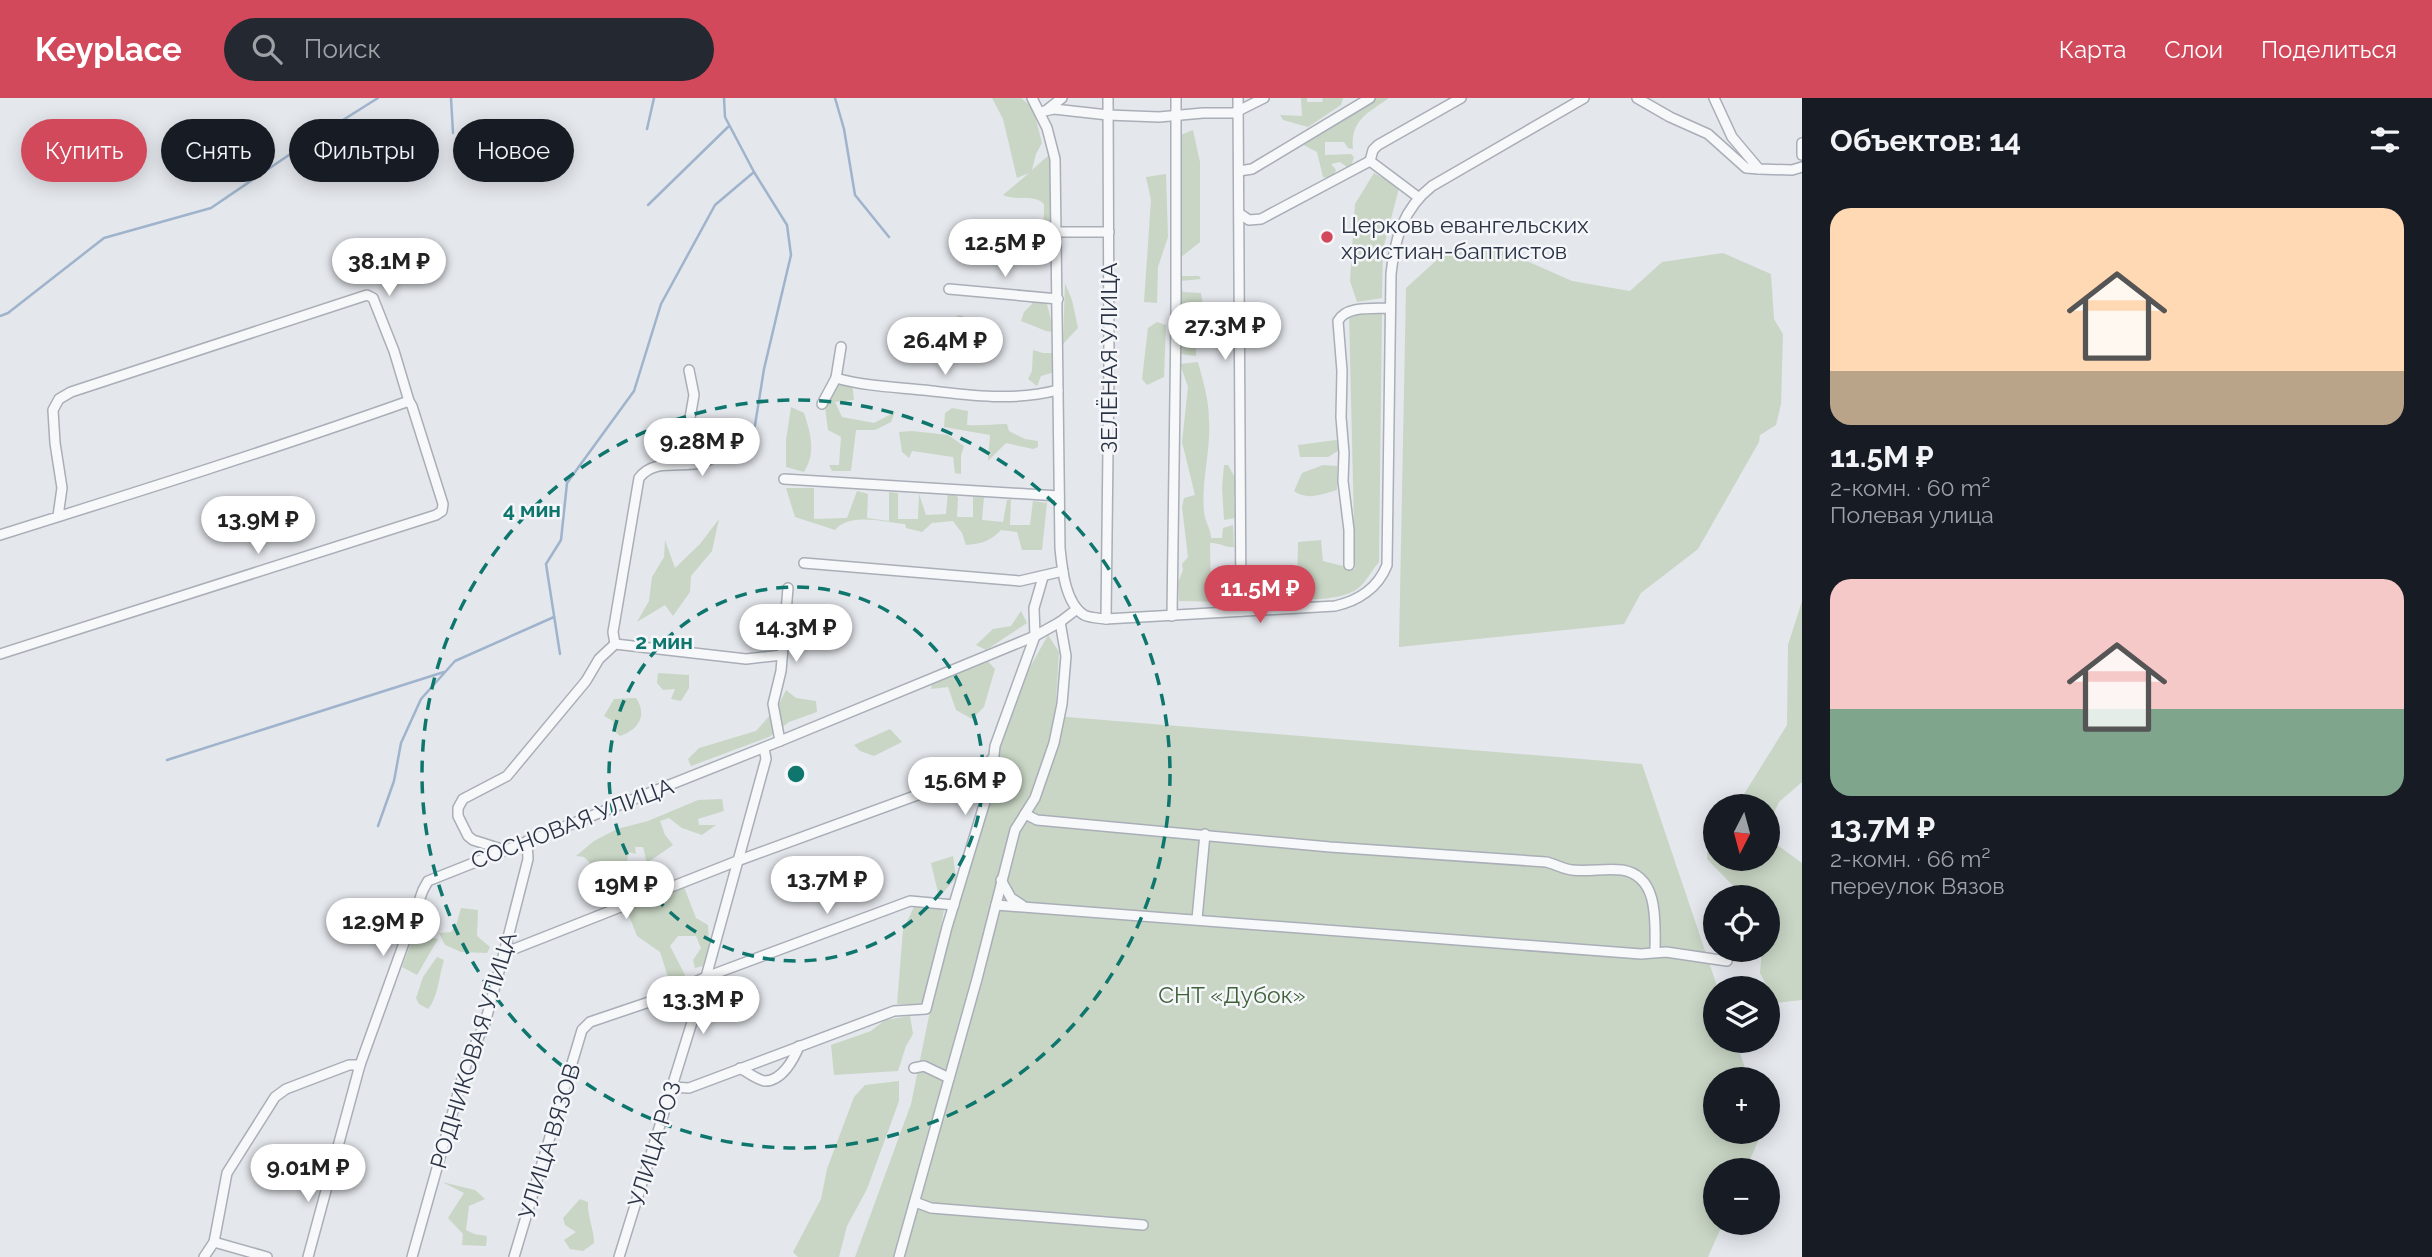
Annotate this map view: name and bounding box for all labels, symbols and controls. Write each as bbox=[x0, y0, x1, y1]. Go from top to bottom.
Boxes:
search box bbox=[224, 18, 714, 81]
text: Keyplace bbox=[35, 30, 182, 69]
icon: search bbox=[248, 30, 286, 68]
text: Поиск bbox=[304, 34, 381, 64]
text: Карта bbox=[2059, 35, 2126, 64]
text: Слои bbox=[2164, 35, 2223, 64]
text: Поделиться bbox=[2261, 35, 2397, 64]
chip: Купить bbox=[21, 119, 147, 182]
chip: Снять bbox=[161, 119, 275, 182]
chip: Фильтры bbox=[289, 119, 439, 182]
chip: Новое bbox=[453, 119, 574, 182]
icon: filters bbox=[2366, 121, 2404, 159]
text: Объектов: 14 bbox=[1830, 123, 2021, 158]
place label: Церковь евангельских христиан-баптистов bbox=[1341, 211, 1589, 264]
pin: 12.5M ₽ bbox=[940, 220, 1070, 279]
text: 12.5M ₽ bbox=[964, 228, 1046, 255]
marker: Церковь евангельских христиан-баптистов bbox=[1319, 229, 1335, 245]
pin: 38.1M ₽ bbox=[324, 238, 454, 298]
text: 38.1M ₽ bbox=[348, 247, 430, 274]
icon: home bbox=[2054, 253, 2180, 379]
street label: ЗЕЛЁНАЯ УЛИЦА bbox=[1095, 262, 1122, 454]
pin: 27.3M ₽ bbox=[1160, 302, 1290, 362]
text: 27.3M ₽ bbox=[1184, 311, 1266, 338]
pin: 26.4M ₽ bbox=[880, 317, 1010, 377]
text: 26.4M ₽ bbox=[903, 326, 987, 353]
pin: 9.28M ₽ bbox=[637, 418, 767, 478]
text: 9.28M ₽ bbox=[660, 427, 744, 454]
text: 11.5M ₽ bbox=[1830, 439, 1934, 474]
text: 2-комн. · 60 m² bbox=[1830, 474, 1991, 501]
pin: 13.9M ₽ bbox=[193, 496, 323, 556]
text: 4 мин bbox=[503, 497, 561, 522]
text: Полевая улица bbox=[1830, 501, 1994, 528]
text: 13.9M ₽ bbox=[217, 505, 299, 532]
pin: 11.5M ₽ bbox=[1195, 566, 1325, 625]
text: 11.5M ₽ bbox=[1220, 574, 1300, 601]
pin: 14.3M ₽ bbox=[731, 604, 861, 664]
text: 14.3M ₽ bbox=[755, 613, 837, 640]
icon: home bbox=[2054, 624, 2180, 750]
text: 2 мин bbox=[635, 629, 693, 654]
pin: 15.6M ₽ bbox=[900, 758, 1030, 817]
centre of rings bbox=[784, 762, 808, 786]
text: 15.6M ₽ bbox=[924, 766, 1006, 793]
street label: СОСНОВАЯ УЛИЦА bbox=[467, 772, 677, 874]
north arrow bbox=[1703, 794, 1780, 872]
map controls bbox=[1703, 794, 1780, 1235]
text: 13.7M ₽ bbox=[1830, 810, 1935, 845]
text: 2-комн. · 66 m² bbox=[1830, 845, 1990, 872]
pin: 13.7M ₽ bbox=[762, 856, 892, 916]
pin: 19M ₽ bbox=[577, 862, 675, 921]
text: 13.7M ₽ bbox=[787, 865, 867, 892]
text: 19M ₽ bbox=[594, 870, 658, 897]
text: переулок Вязов bbox=[1830, 872, 2005, 899]
button: locate bbox=[1703, 885, 1780, 962]
pin: 12.9M ₽ bbox=[318, 898, 448, 958]
text: 12.9M ₽ bbox=[342, 907, 424, 934]
street label: РОДНИКОВАЯ УЛИЦА bbox=[424, 928, 522, 1172]
pin: 13.3M ₽ bbox=[638, 976, 768, 1036]
button: layers bbox=[1703, 976, 1780, 1053]
park label: СНТ «Дубок» bbox=[1158, 981, 1306, 1008]
text: 13.3M ₽ bbox=[663, 985, 743, 1012]
street label: УЛИЦА ВЯЗОВ bbox=[513, 1060, 585, 1222]
button: + bbox=[1703, 1067, 1780, 1144]
street label: УЛИЦА РОЗ bbox=[622, 1078, 686, 1210]
pin: 9.01M ₽ bbox=[243, 1144, 373, 1204]
text: 9.01M ₽ bbox=[267, 1153, 349, 1180]
button: − bbox=[1703, 1158, 1780, 1235]

